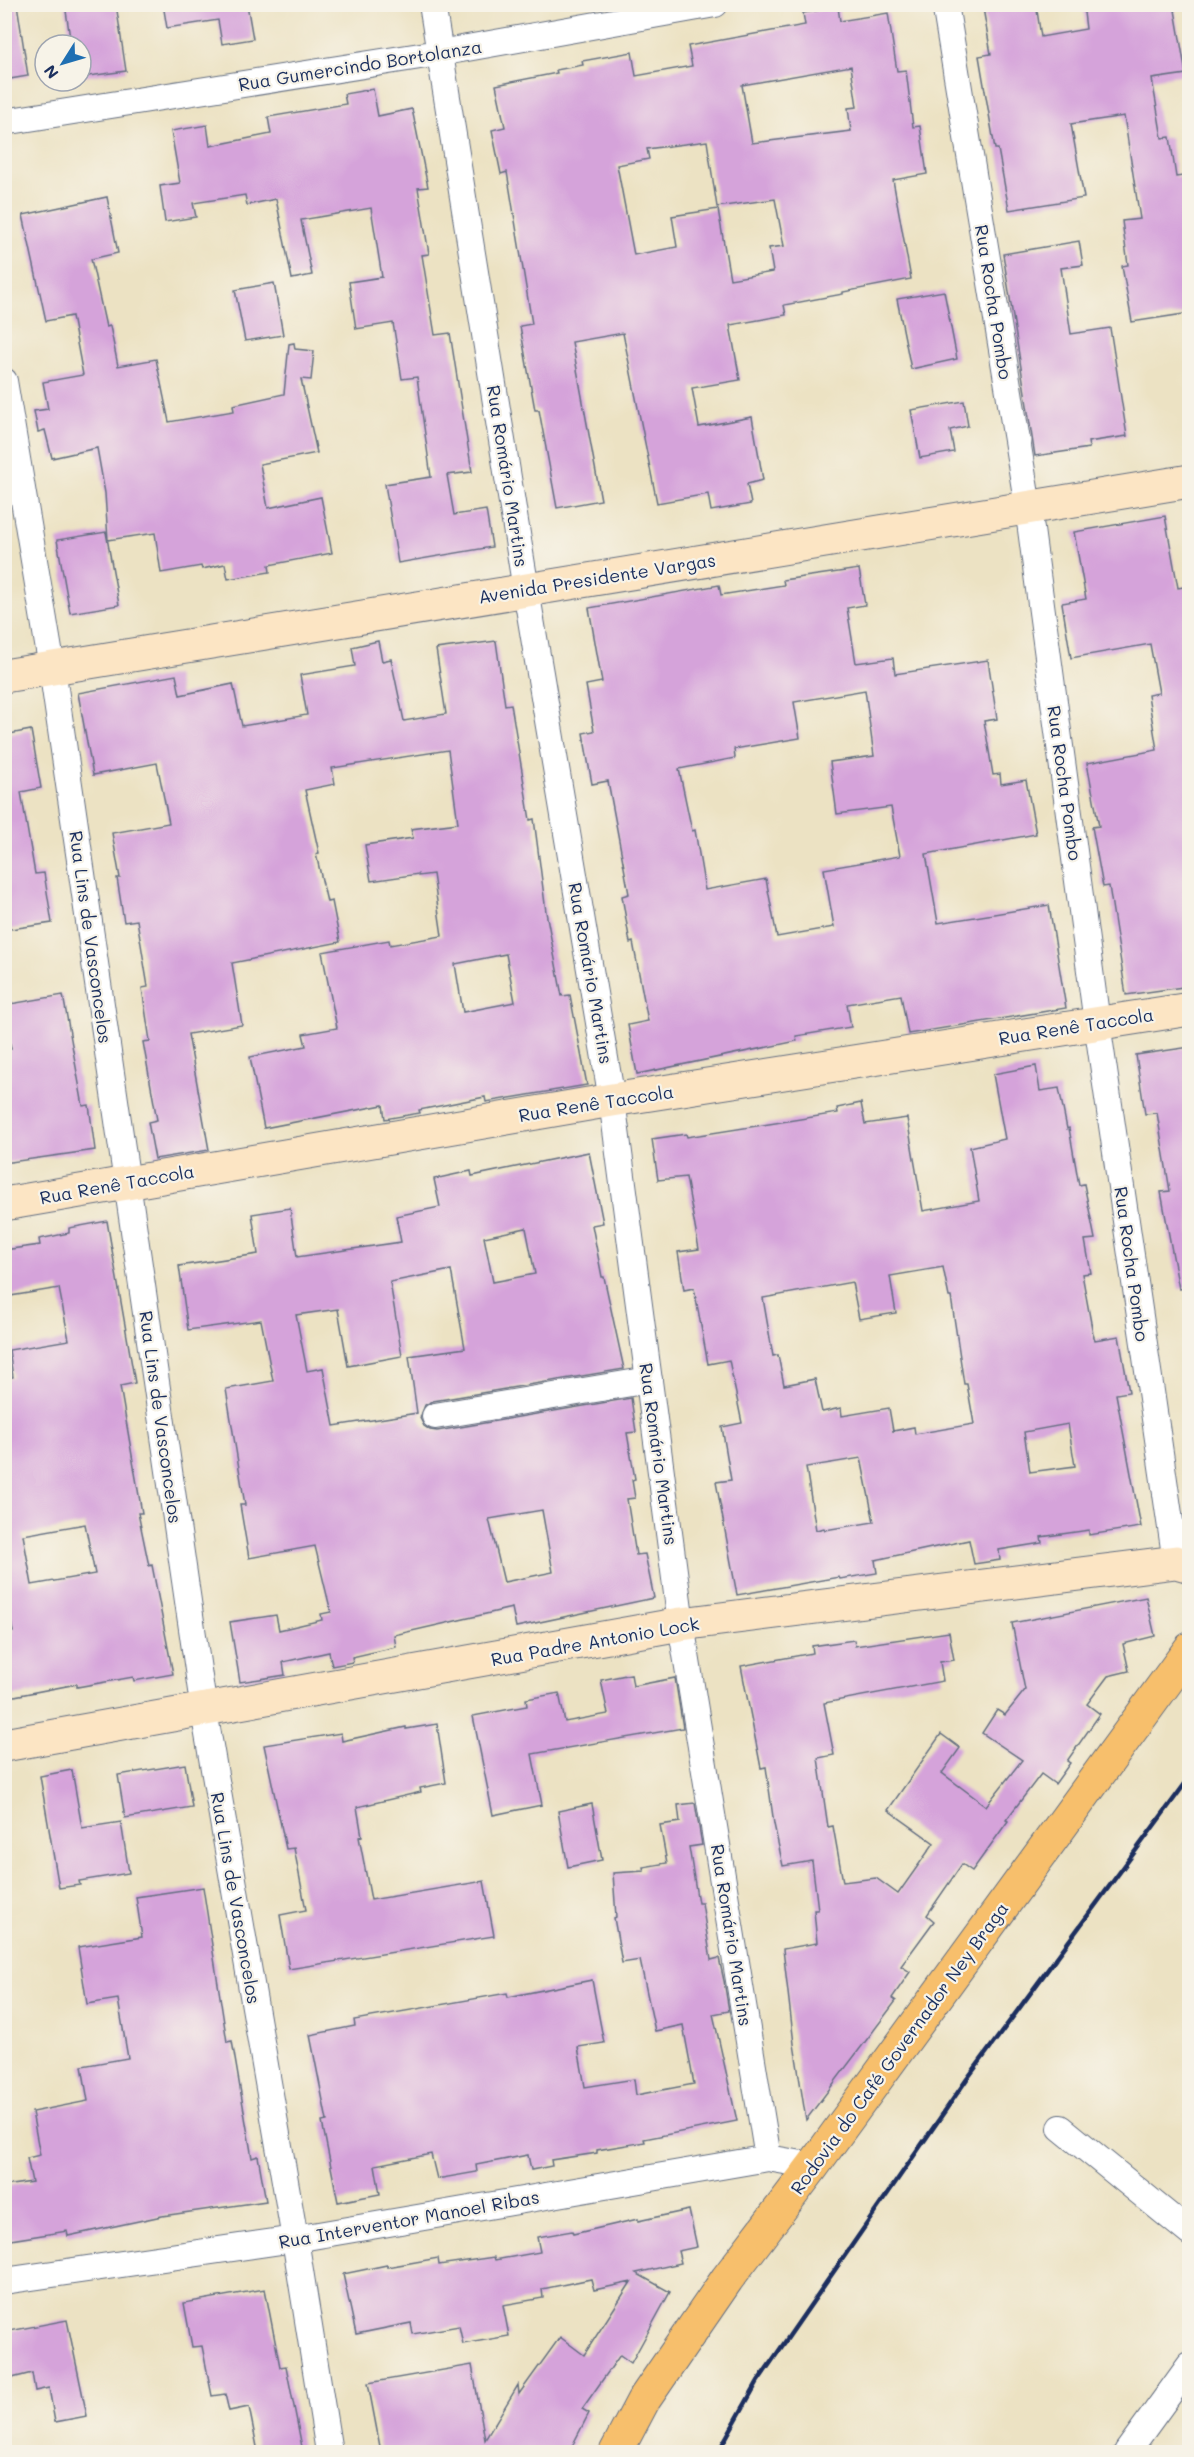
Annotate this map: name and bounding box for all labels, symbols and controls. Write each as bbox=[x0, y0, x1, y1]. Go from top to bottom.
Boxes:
north arrow bbox=[33, 33, 93, 93]
street label: Rua Gumercindo Bortolanza bbox=[236, 34, 484, 96]
text: N bbox=[39, 61, 63, 84]
street label: Rua Rocha Pombo bbox=[970, 223, 1018, 381]
street label: Rua Romário Martins bbox=[482, 383, 534, 569]
street label: Avenida Presidente Vargas bbox=[476, 547, 718, 609]
street label: Rua Rocha Pombo bbox=[1042, 704, 1088, 862]
street label: Rua Lins de Vasconcelos bbox=[64, 829, 118, 1045]
street label: Rua Romário Martins bbox=[563, 880, 619, 1066]
street label: Rua Renê Taccola bbox=[997, 1002, 1155, 1050]
street label: Rua Renê Taccola bbox=[517, 1079, 675, 1127]
street label: Rua Renê Taccola bbox=[38, 1159, 196, 1209]
street label: Rua Rocha Pombo bbox=[1109, 1185, 1155, 1343]
street label: Rua Lins de Vasconcelos bbox=[134, 1309, 188, 1525]
street label: Rua Romário Martins bbox=[634, 1361, 684, 1547]
street label: Rua Padre Antonio Lock bbox=[489, 1611, 701, 1671]
street label: Rua Lins de Vasconcelos bbox=[206, 1790, 266, 2006]
street label: Rua Romário Martins bbox=[706, 1842, 758, 2028]
street label: Rodovia do Café Governador Ney Braga bbox=[785, 1897, 1013, 2199]
street label: Rua Interventor Manoel Ribas bbox=[277, 2184, 541, 2254]

